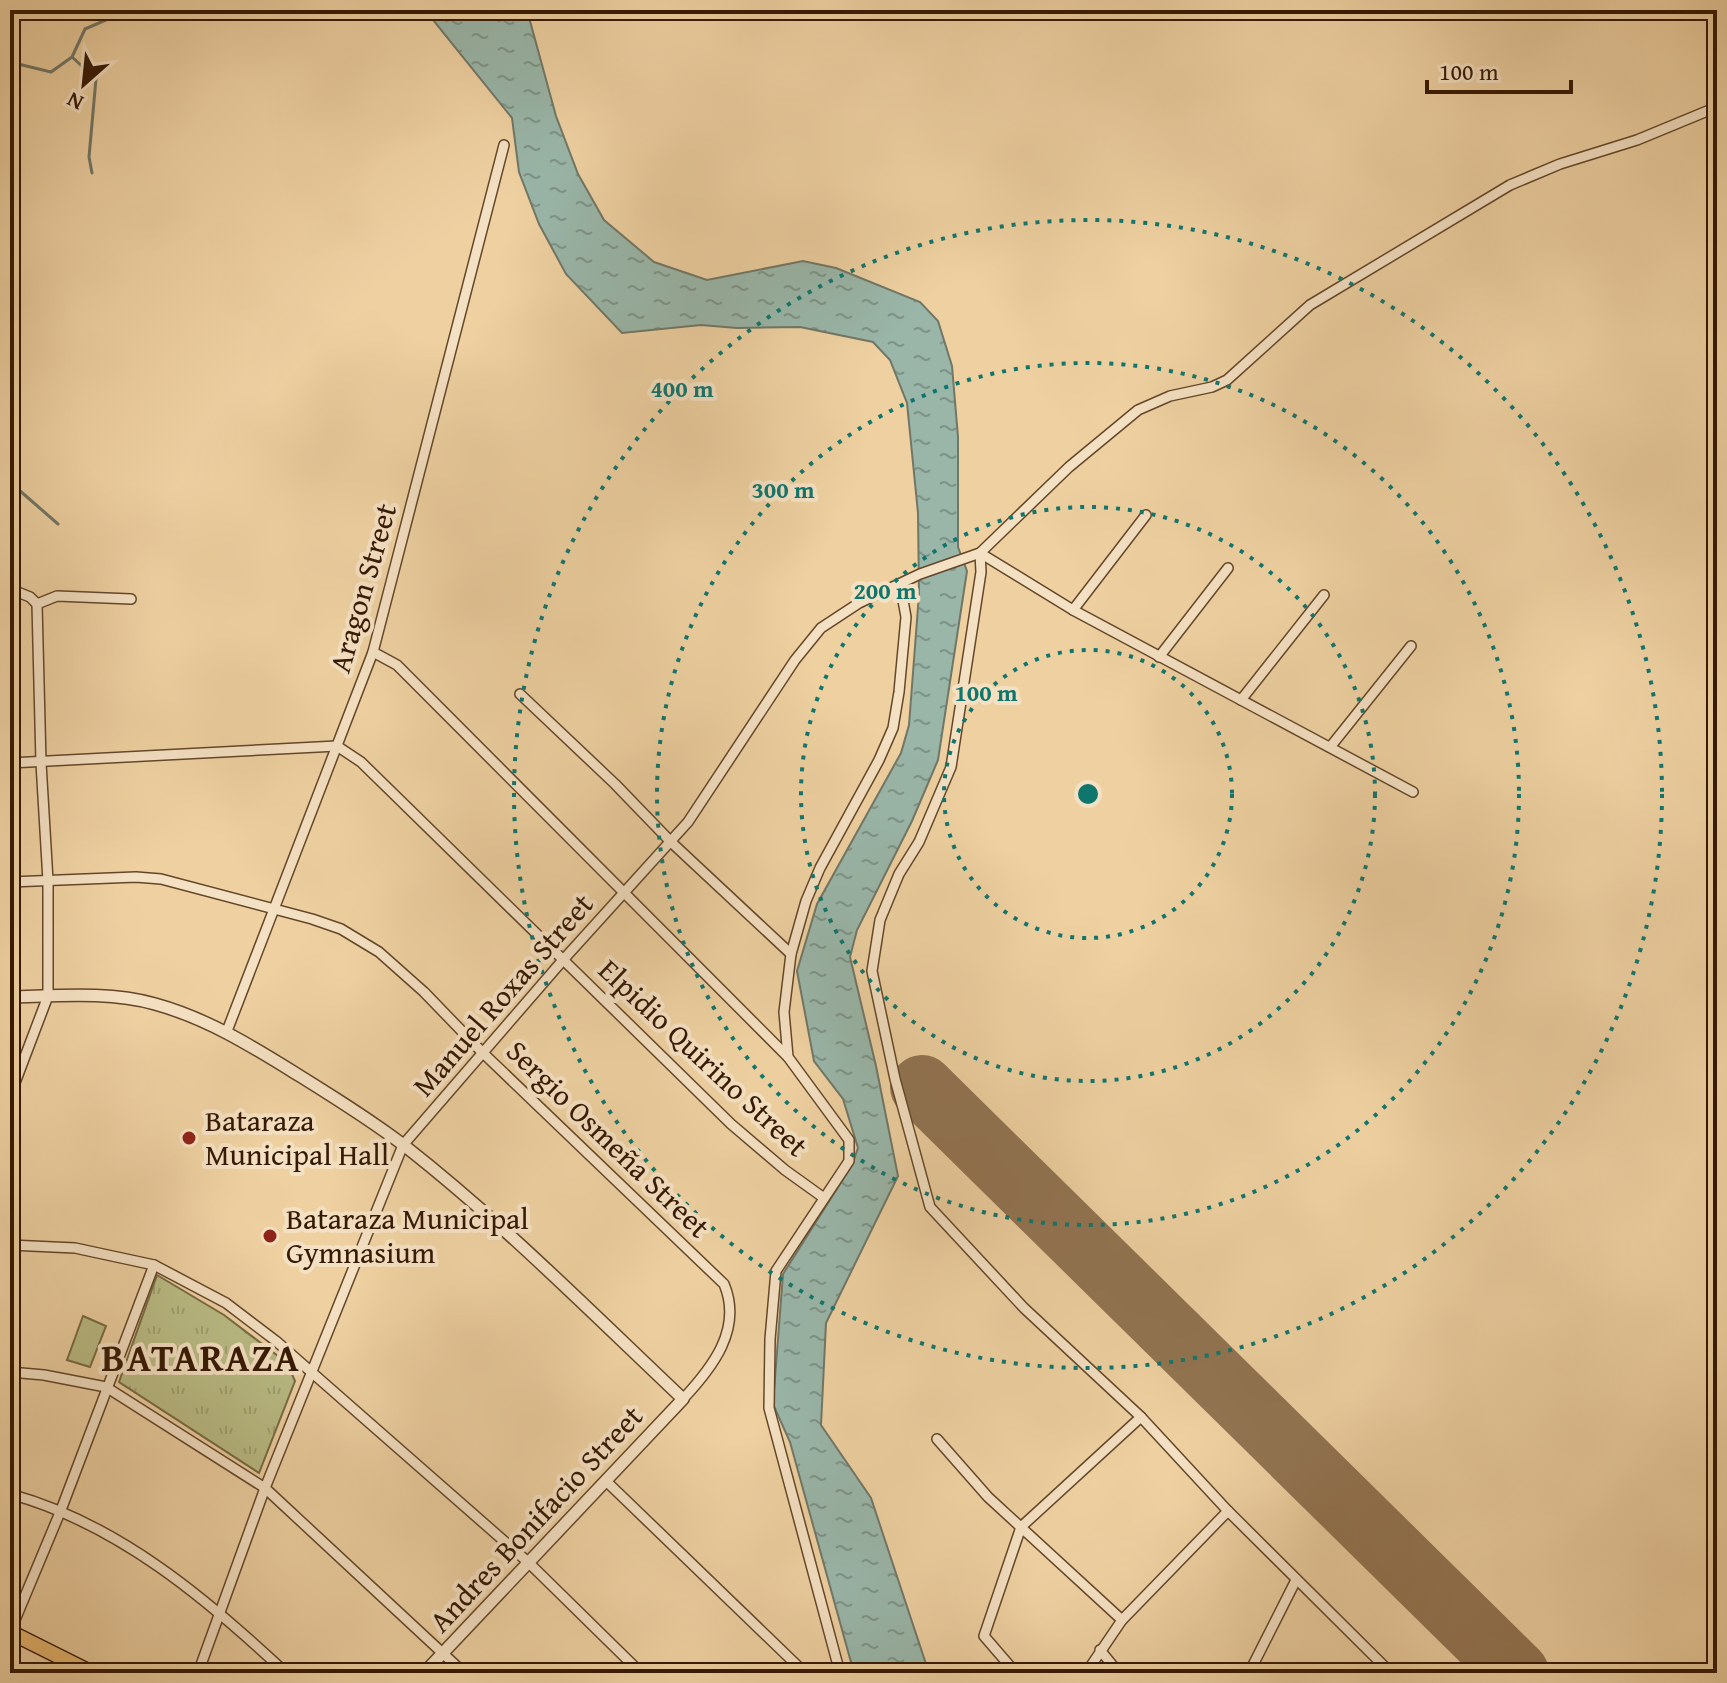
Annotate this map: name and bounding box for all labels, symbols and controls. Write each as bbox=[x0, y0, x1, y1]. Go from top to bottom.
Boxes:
north arrow bbox=[44, 44, 124, 124]
scale bar bbox=[1427, 44, 1571, 94]
text: 100 m bbox=[1439, 54, 1499, 89]
text: N bbox=[61, 84, 89, 119]
text: 400 m bbox=[650, 371, 714, 406]
text: 300 m bbox=[751, 472, 815, 507]
street label: Aragon Street bbox=[317, 498, 407, 677]
text: 200 m bbox=[853, 573, 917, 608]
text: 100 m bbox=[954, 675, 1018, 710]
centre of rings bbox=[1074, 780, 1102, 808]
street label: Manuel Roxas Street bbox=[401, 883, 603, 1106]
street label: Elpidio Quirino Street bbox=[589, 948, 819, 1167]
street label: Sergio Osmeña Street bbox=[497, 1029, 721, 1248]
place label: Bataraza Municipal Hall bbox=[205, 1098, 389, 1176]
marker: Bataraza Municipal Hall bbox=[180, 1129, 198, 1147]
place label: Bataraza Municipal Gymnasium bbox=[286, 1196, 529, 1274]
marker: Bataraza Municipal Gymnasium bbox=[261, 1227, 279, 1245]
district label: BATARAZA bbox=[101, 1329, 301, 1385]
street label: Andres Bonifacio Street bbox=[418, 1395, 653, 1642]

